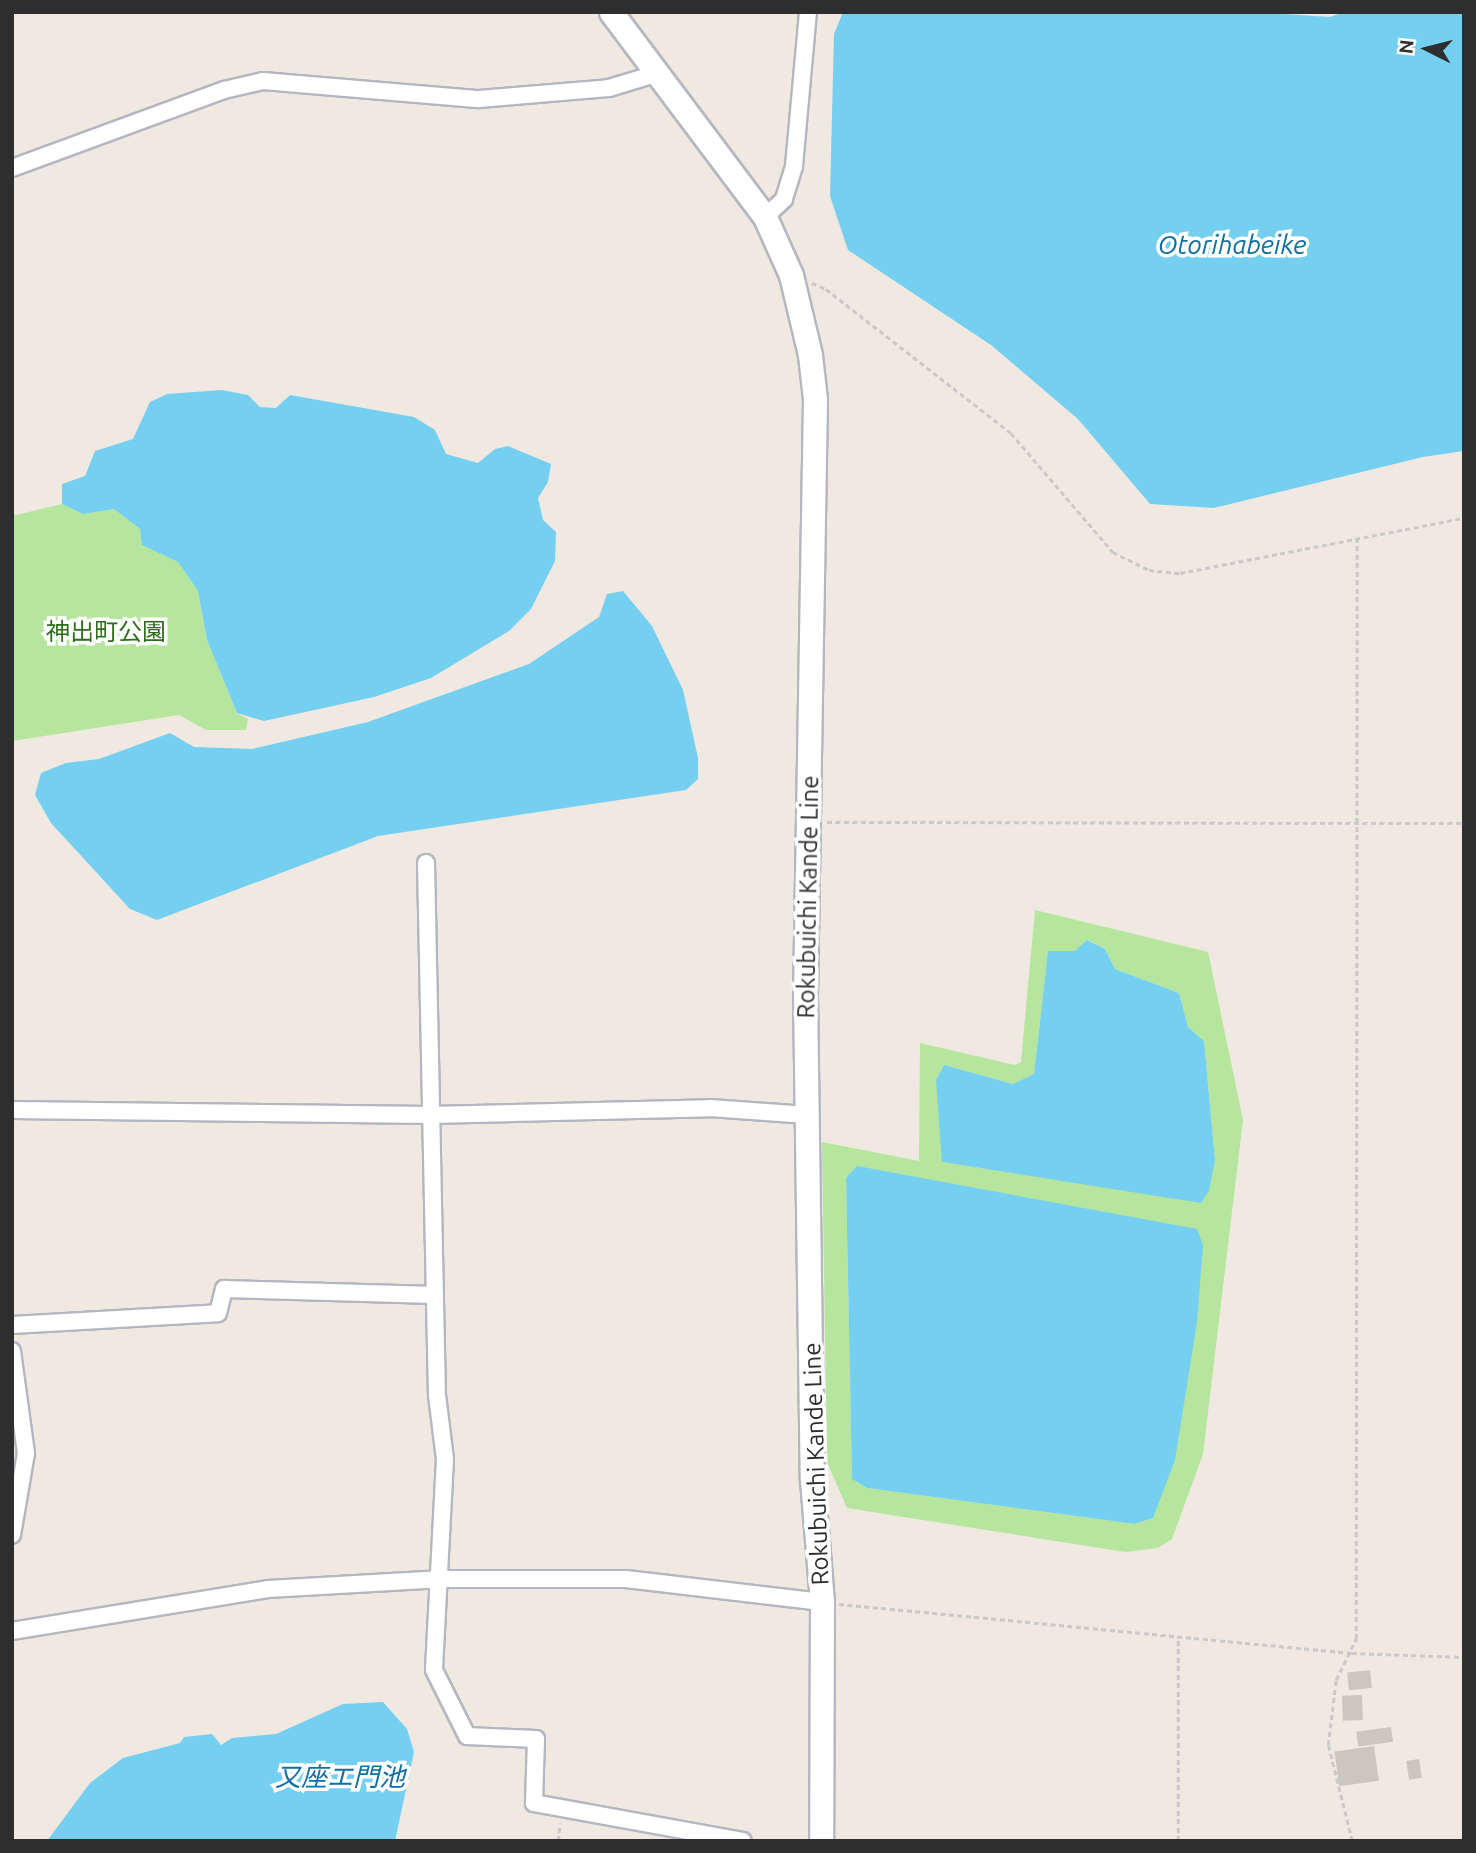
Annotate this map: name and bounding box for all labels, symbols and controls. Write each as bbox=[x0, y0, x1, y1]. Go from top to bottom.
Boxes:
north arrow bbox=[1392, 14, 1462, 84]
text: N bbox=[1394, 39, 1418, 55]
water label: Otorihabeike bbox=[1158, 229, 1306, 261]
park label: 神出町公園 bbox=[46, 618, 166, 646]
street label: Rokubuichi Kande Line bbox=[791, 775, 825, 1019]
street label: Rokubuichi Kande Line bbox=[797, 1342, 835, 1586]
water label: 又座エ門池 bbox=[275, 1761, 405, 1793]

